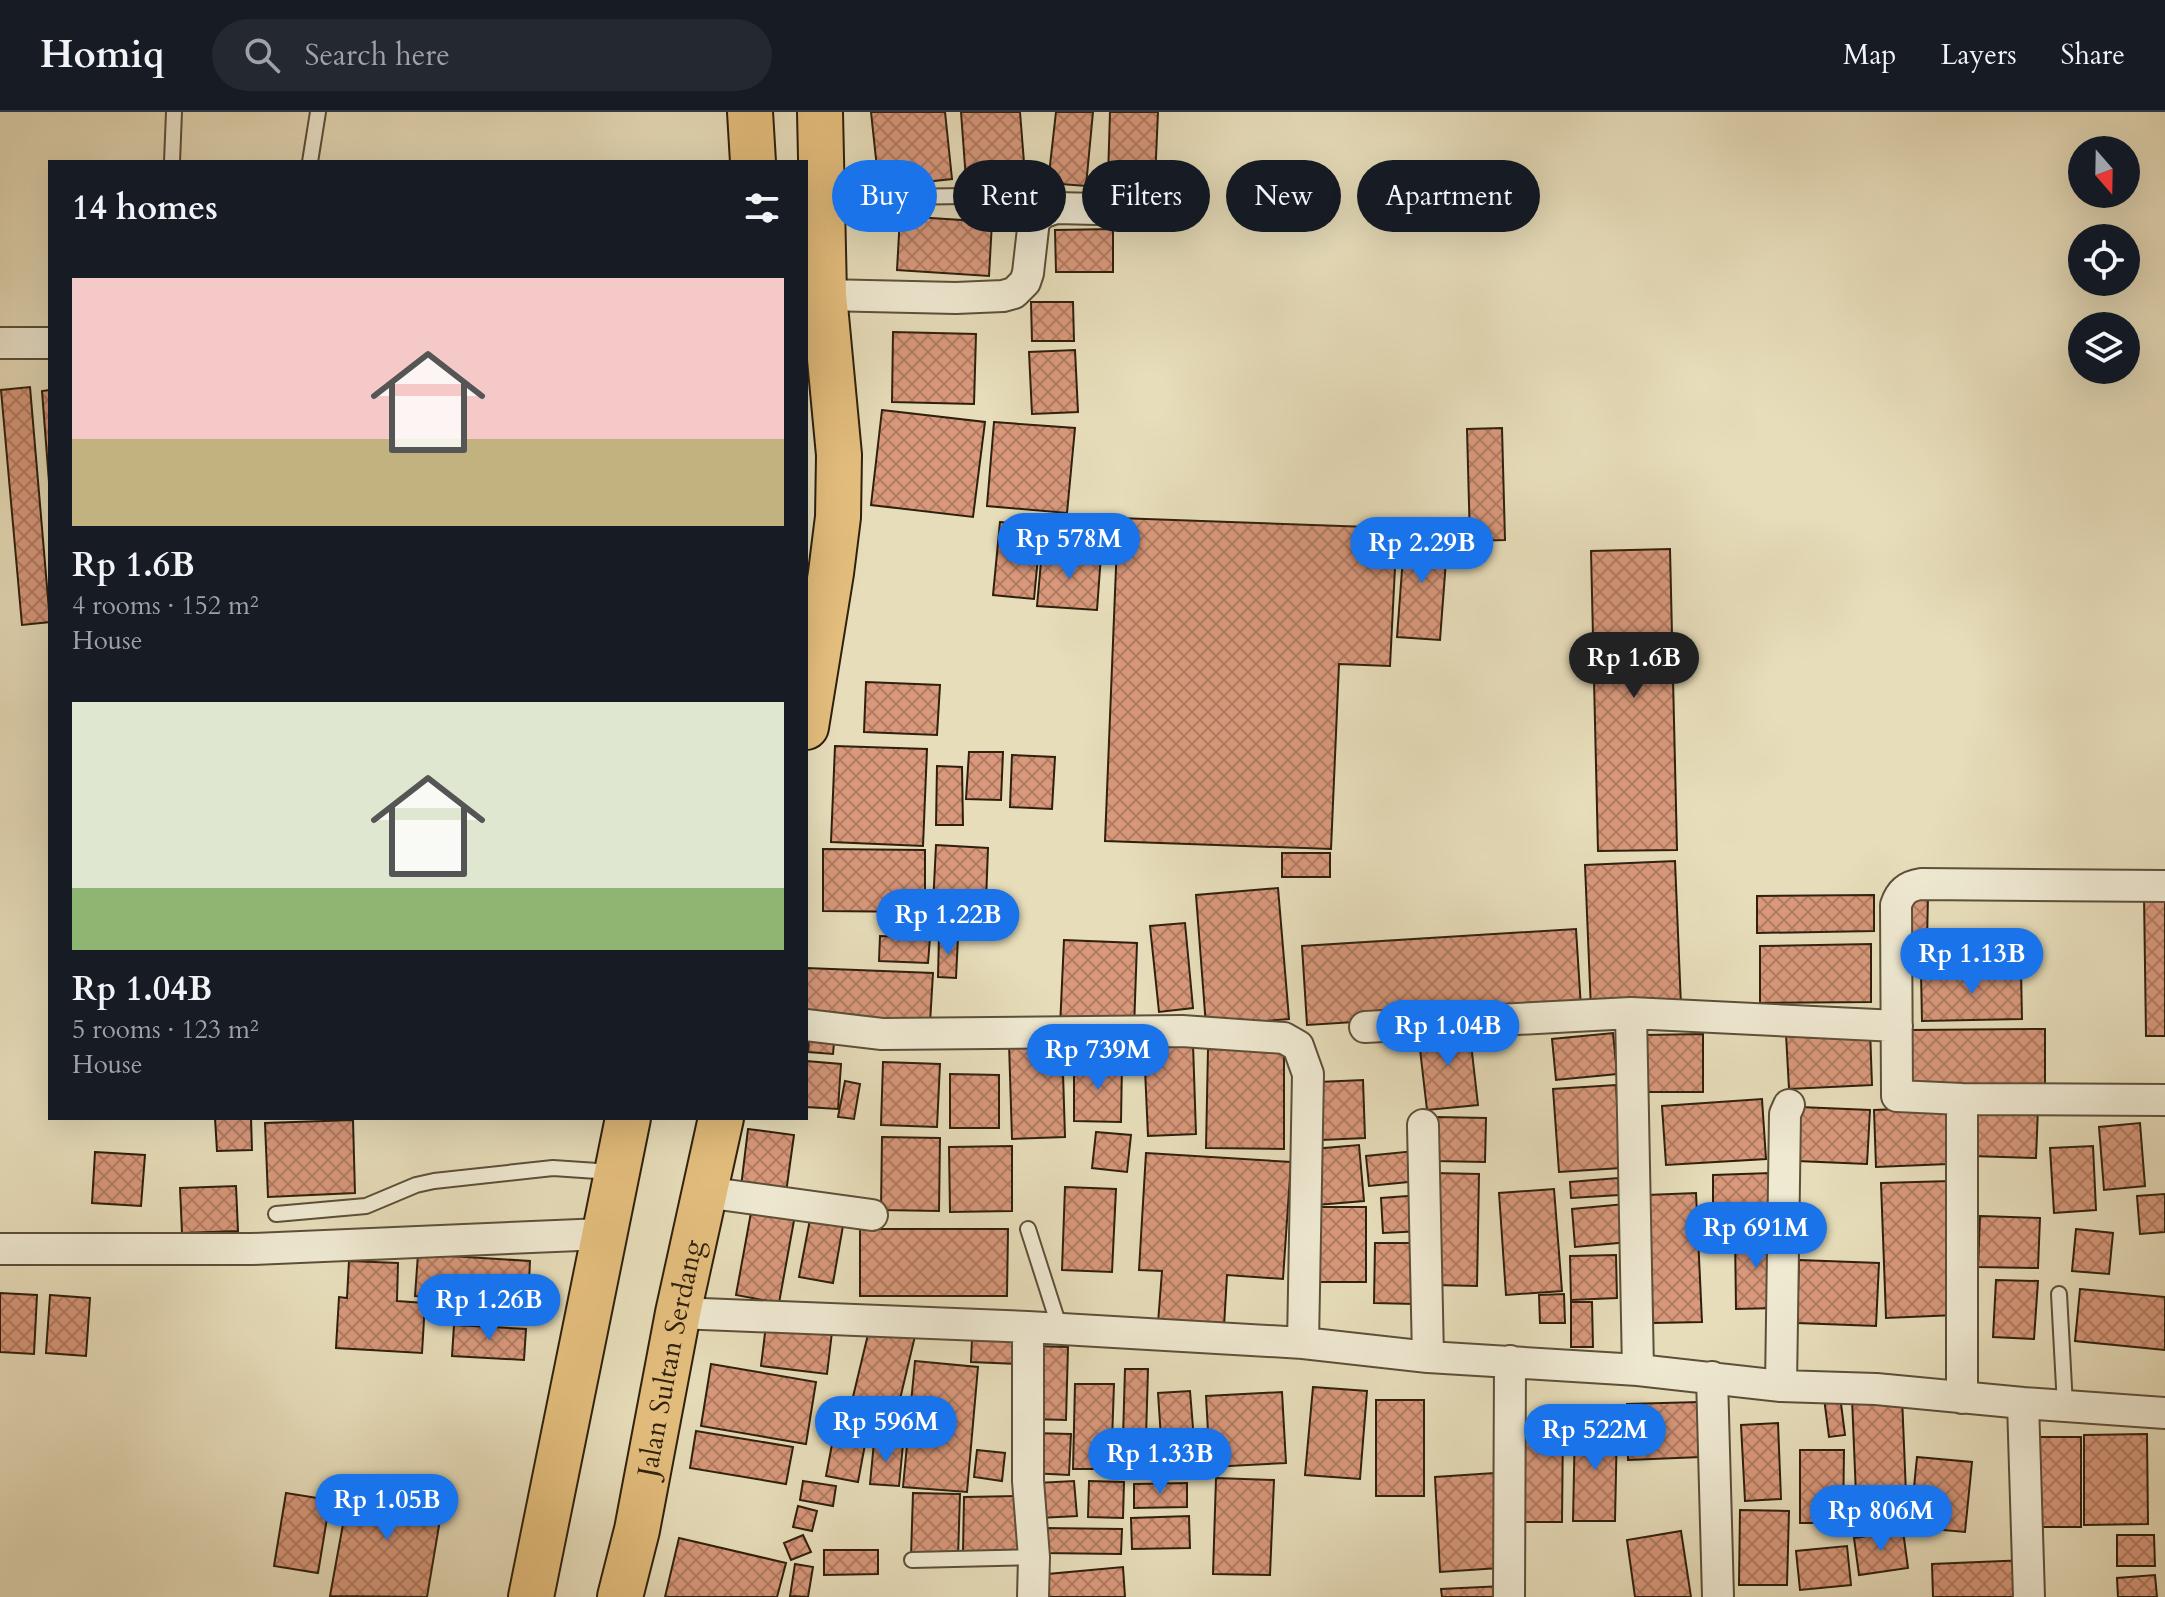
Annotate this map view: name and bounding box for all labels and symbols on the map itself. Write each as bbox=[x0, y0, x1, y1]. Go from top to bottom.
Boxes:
north arrow bbox=[2068, 136, 2140, 208]
pin: Rp 578M bbox=[995, 513, 1143, 581]
pin: Rp 2.29B bbox=[1339, 517, 1505, 585]
pin: Rp 1.6B bbox=[1560, 632, 1708, 700]
pin: Rp 1.22B bbox=[865, 889, 1031, 957]
pin: Rp 1.13B bbox=[1889, 928, 2055, 996]
pin: Rp 1.04B bbox=[1365, 1000, 1531, 1068]
pin: Rp 739M bbox=[1024, 1024, 1172, 1092]
pin: Rp 691M bbox=[1682, 1202, 1830, 1270]
street label: Jalan Sultan Serdang bbox=[628, 1236, 713, 1484]
pin: Rp 1.26B bbox=[406, 1274, 572, 1342]
pin: Rp 596M bbox=[812, 1396, 960, 1464]
pin: Rp 522M bbox=[1521, 1404, 1669, 1472]
pin: Rp 1.33B bbox=[1077, 1428, 1243, 1496]
pin: Rp 1.05B bbox=[304, 1474, 470, 1542]
pin: Rp 806M bbox=[1807, 1485, 1955, 1553]

